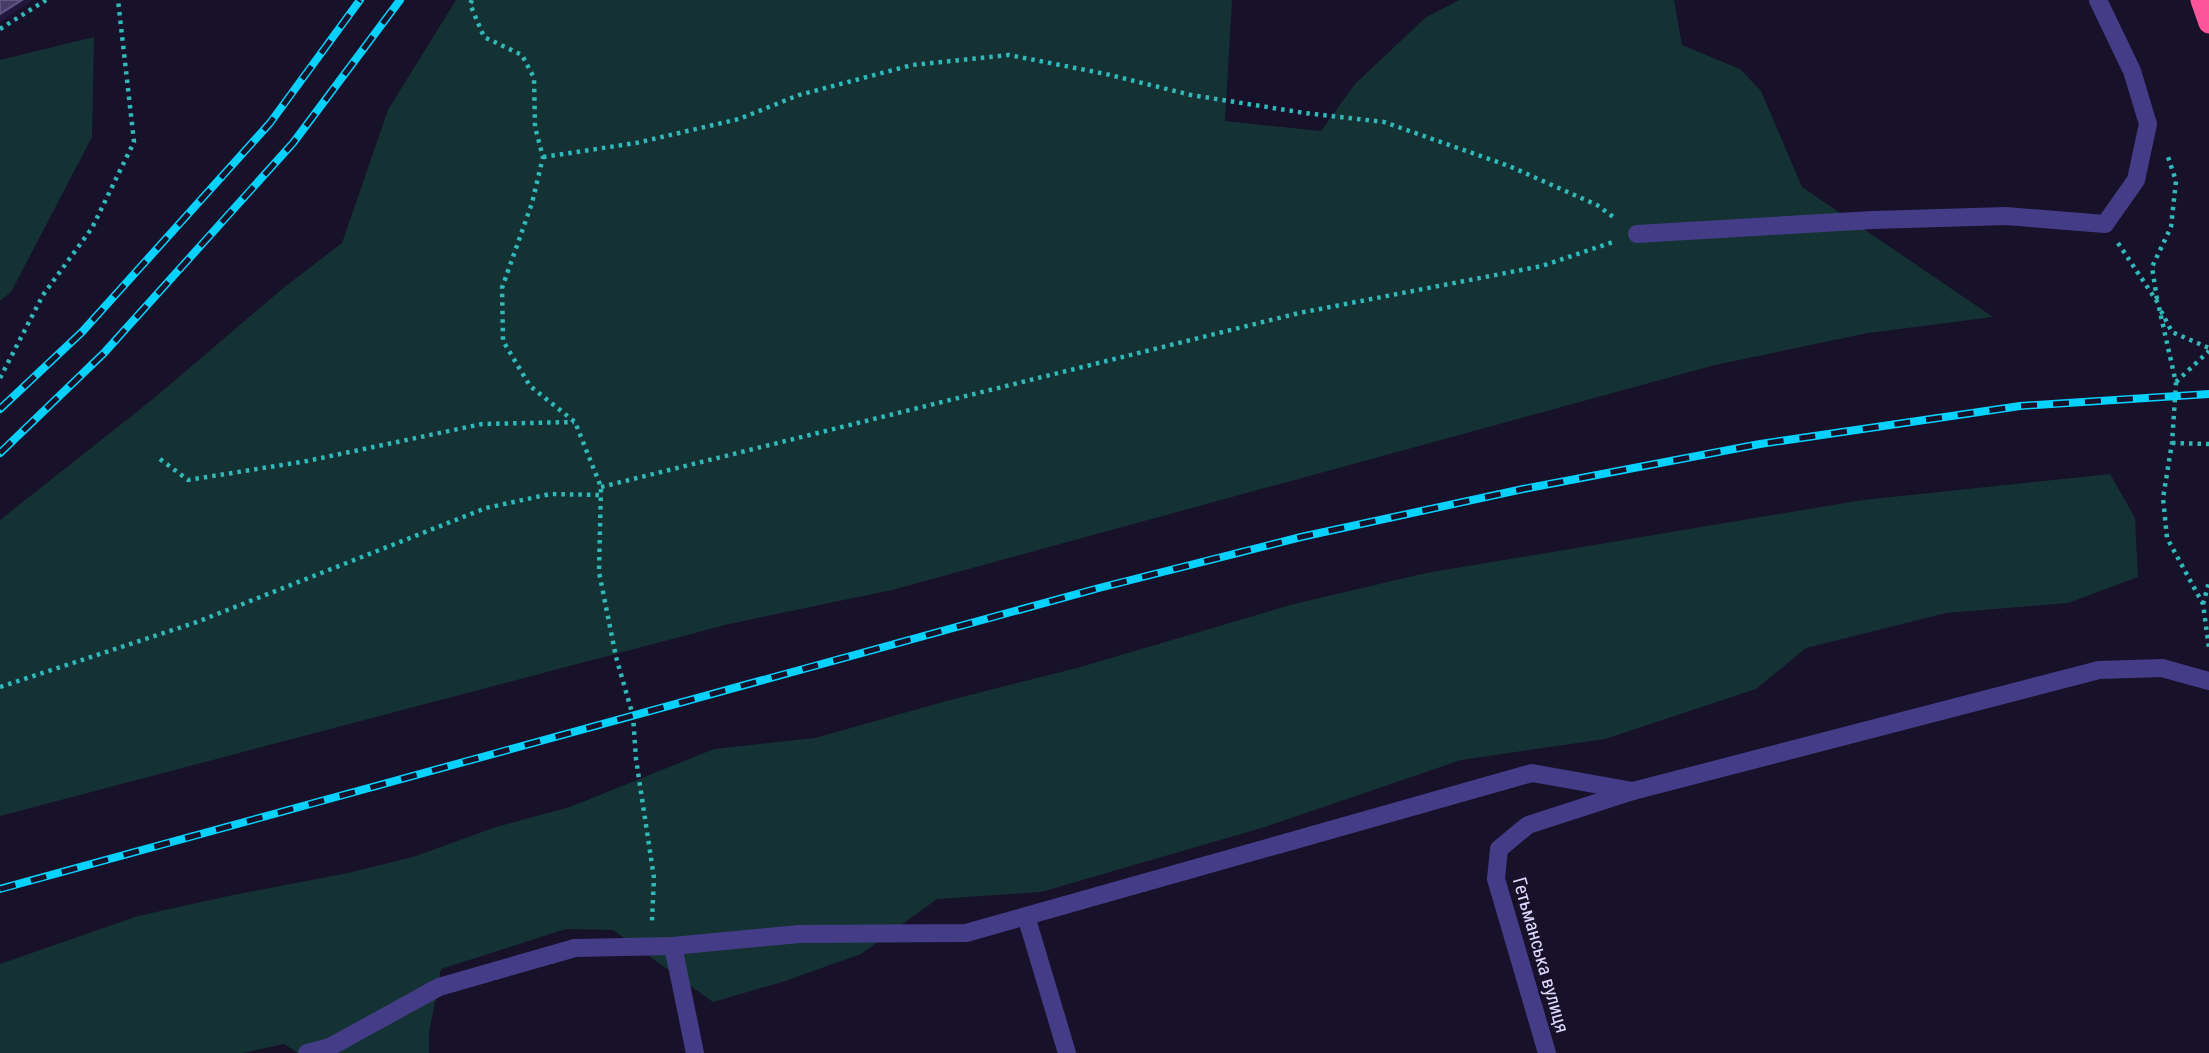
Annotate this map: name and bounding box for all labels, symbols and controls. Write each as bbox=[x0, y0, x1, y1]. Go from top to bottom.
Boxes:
street label: Гетьманська вулиця bbox=[1508, 875, 1574, 1035]

